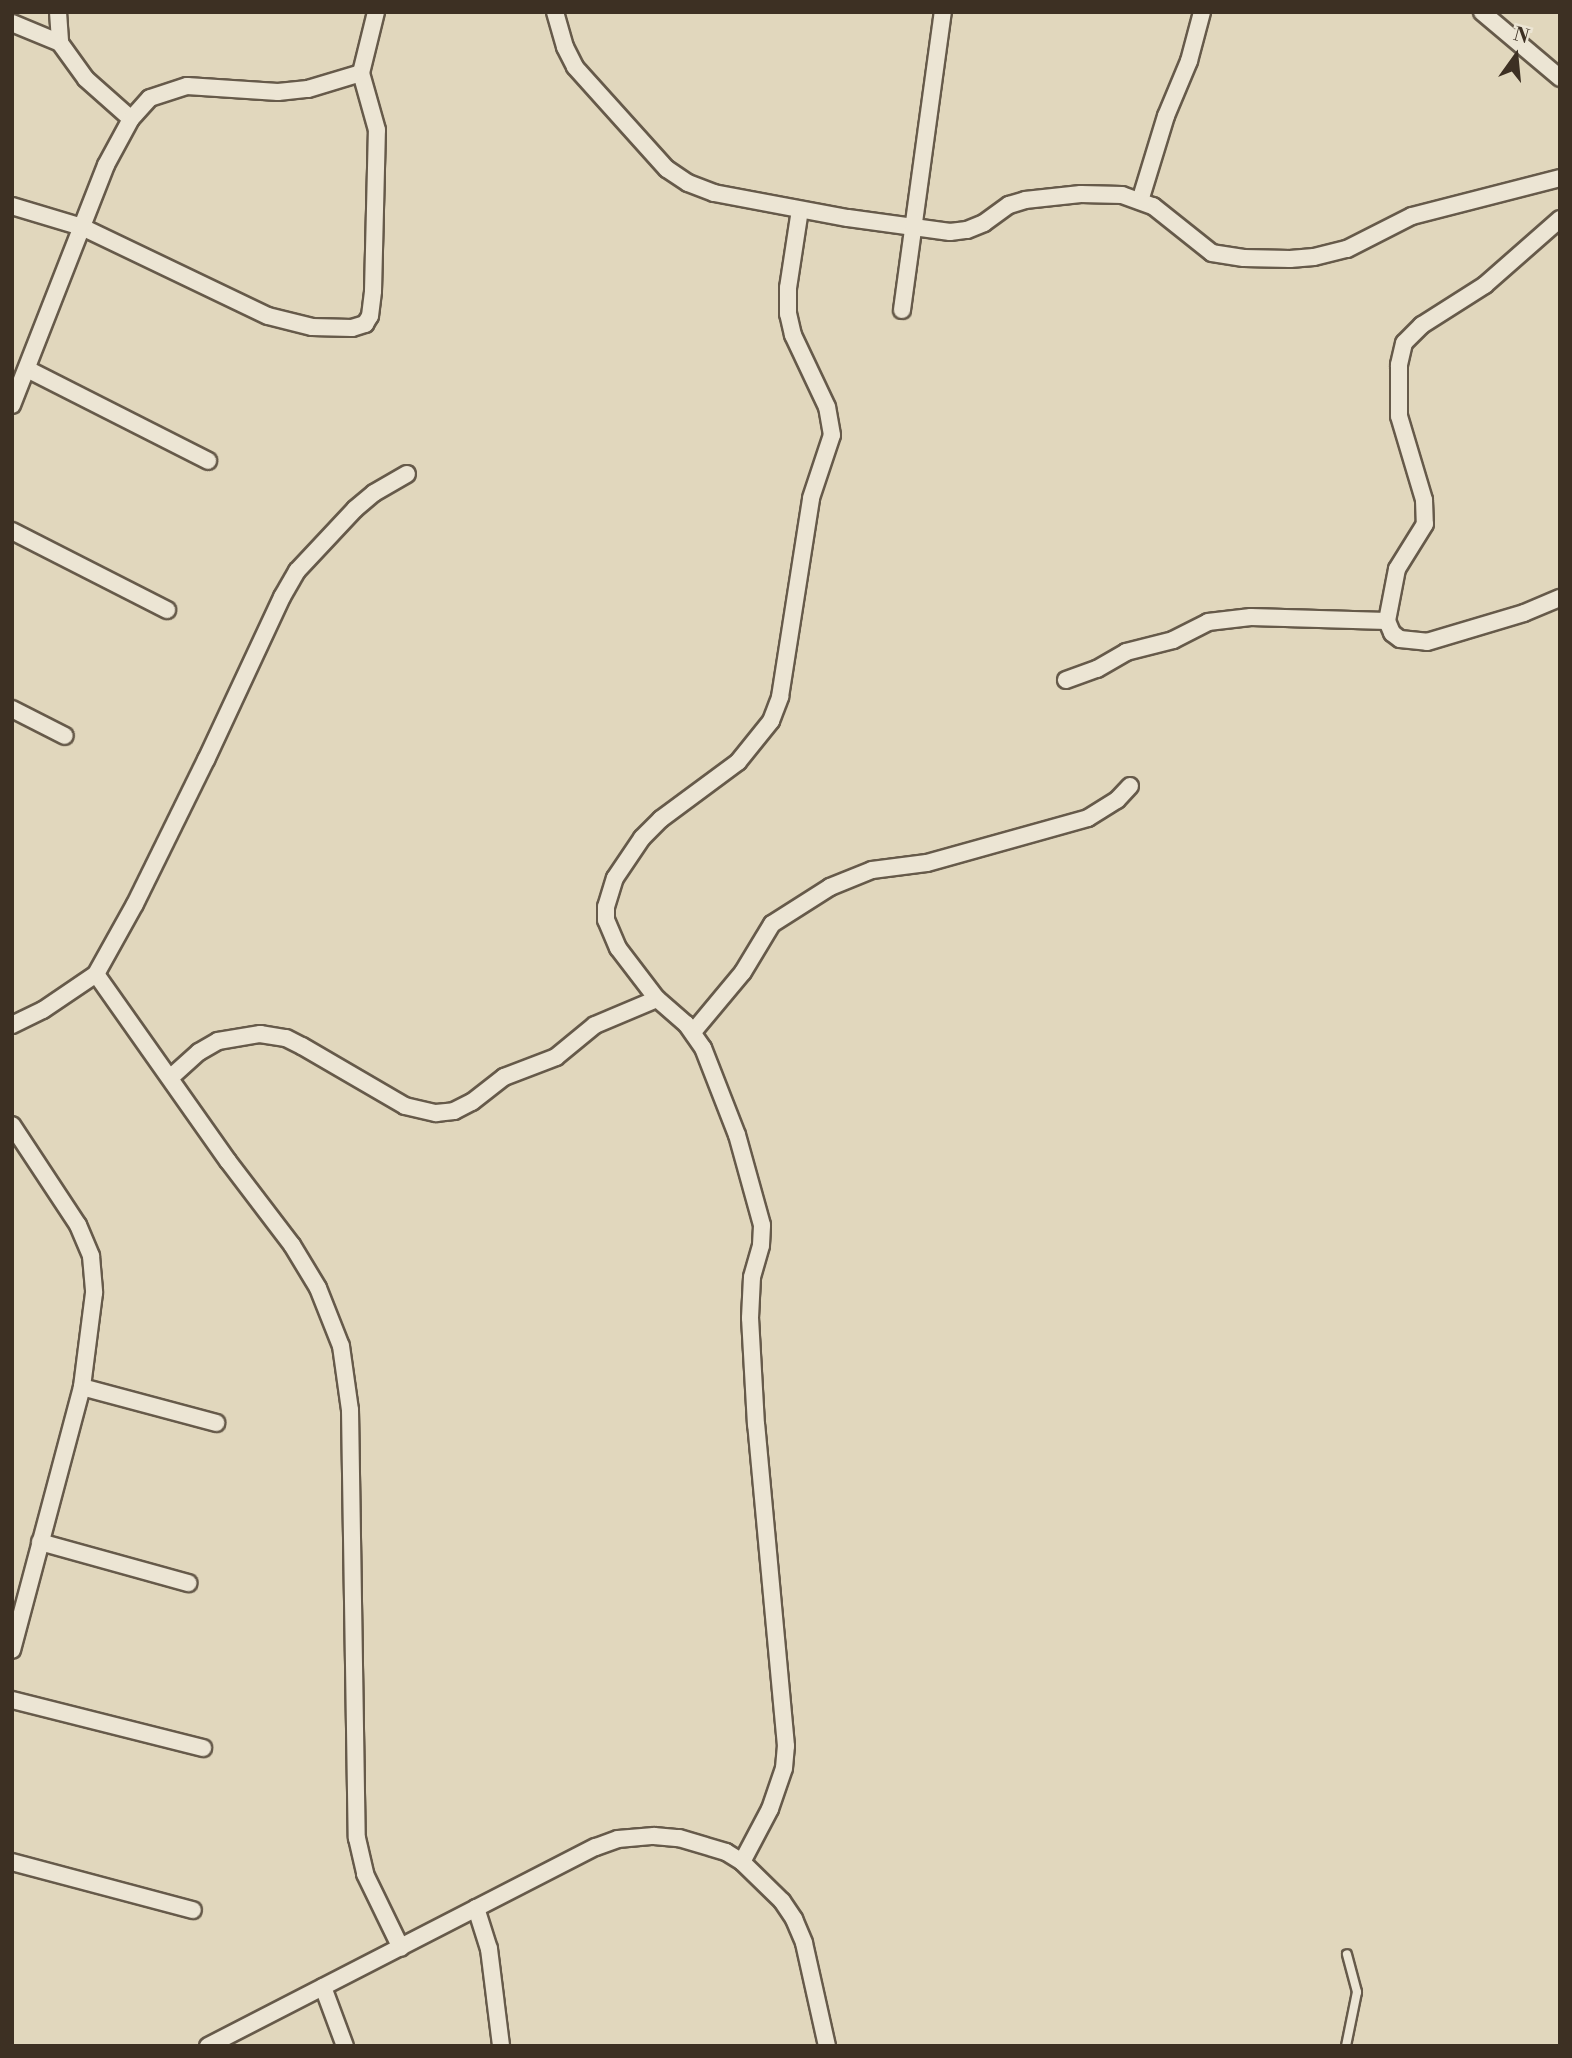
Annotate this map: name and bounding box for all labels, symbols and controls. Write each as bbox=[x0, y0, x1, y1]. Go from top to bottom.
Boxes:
north arrow bbox=[1481, 21, 1551, 91]
text: N bbox=[1511, 22, 1532, 49]

